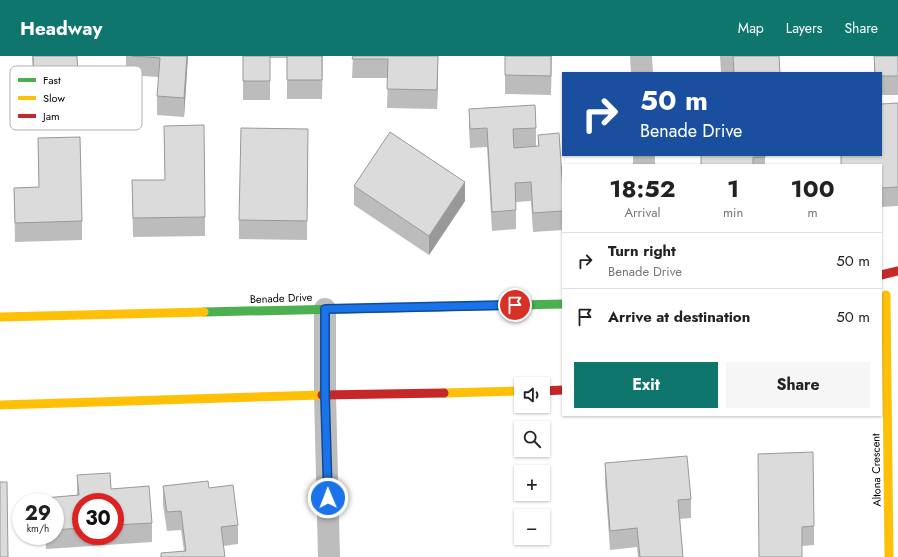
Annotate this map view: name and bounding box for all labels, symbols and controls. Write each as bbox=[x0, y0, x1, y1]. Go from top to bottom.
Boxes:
text: Headway bbox=[20, 15, 102, 42]
text: Map bbox=[738, 18, 764, 38]
text: Layers bbox=[786, 18, 822, 38]
text: Share bbox=[844, 18, 878, 38]
legend bbox=[10, 66, 142, 130]
text: Fast bbox=[43, 72, 61, 88]
text: 50 m bbox=[640, 80, 708, 121]
icon: right bbox=[574, 88, 626, 140]
text: Slow bbox=[43, 90, 65, 106]
text: Jam bbox=[41, 108, 60, 124]
text: Benade Drive bbox=[640, 118, 742, 144]
text: 18:52 bbox=[609, 171, 676, 206]
text: 1 bbox=[727, 171, 739, 206]
text: 100 bbox=[791, 171, 835, 206]
text: Arrival bbox=[625, 203, 660, 222]
text: min bbox=[723, 203, 743, 222]
text: m bbox=[808, 203, 818, 222]
text: Turn right bbox=[608, 240, 676, 262]
icon: right bbox=[574, 250, 596, 272]
text: 50 m bbox=[836, 250, 870, 272]
text: Benade Drive bbox=[608, 262, 682, 281]
pin bbox=[498, 288, 532, 322]
street label: Benade Drive bbox=[249, 289, 313, 307]
icon: arrive bbox=[504, 294, 526, 316]
icon: arrive bbox=[574, 306, 596, 328]
text: Arrive at destination bbox=[608, 306, 750, 328]
text: 50 m bbox=[836, 306, 870, 328]
button: Exit bbox=[574, 362, 718, 408]
button: Share bbox=[726, 362, 870, 408]
map controls bbox=[514, 377, 550, 545]
button: sound bbox=[514, 377, 550, 413]
button: search bbox=[514, 421, 550, 457]
street label: Altona Crescent bbox=[867, 433, 885, 507]
button: + bbox=[514, 465, 550, 501]
position arrow bbox=[307, 477, 349, 519]
speed limit sign: 30 bbox=[72, 493, 124, 545]
text: 29 bbox=[25, 499, 51, 528]
button: − bbox=[514, 509, 550, 545]
text: km/h bbox=[27, 521, 49, 536]

